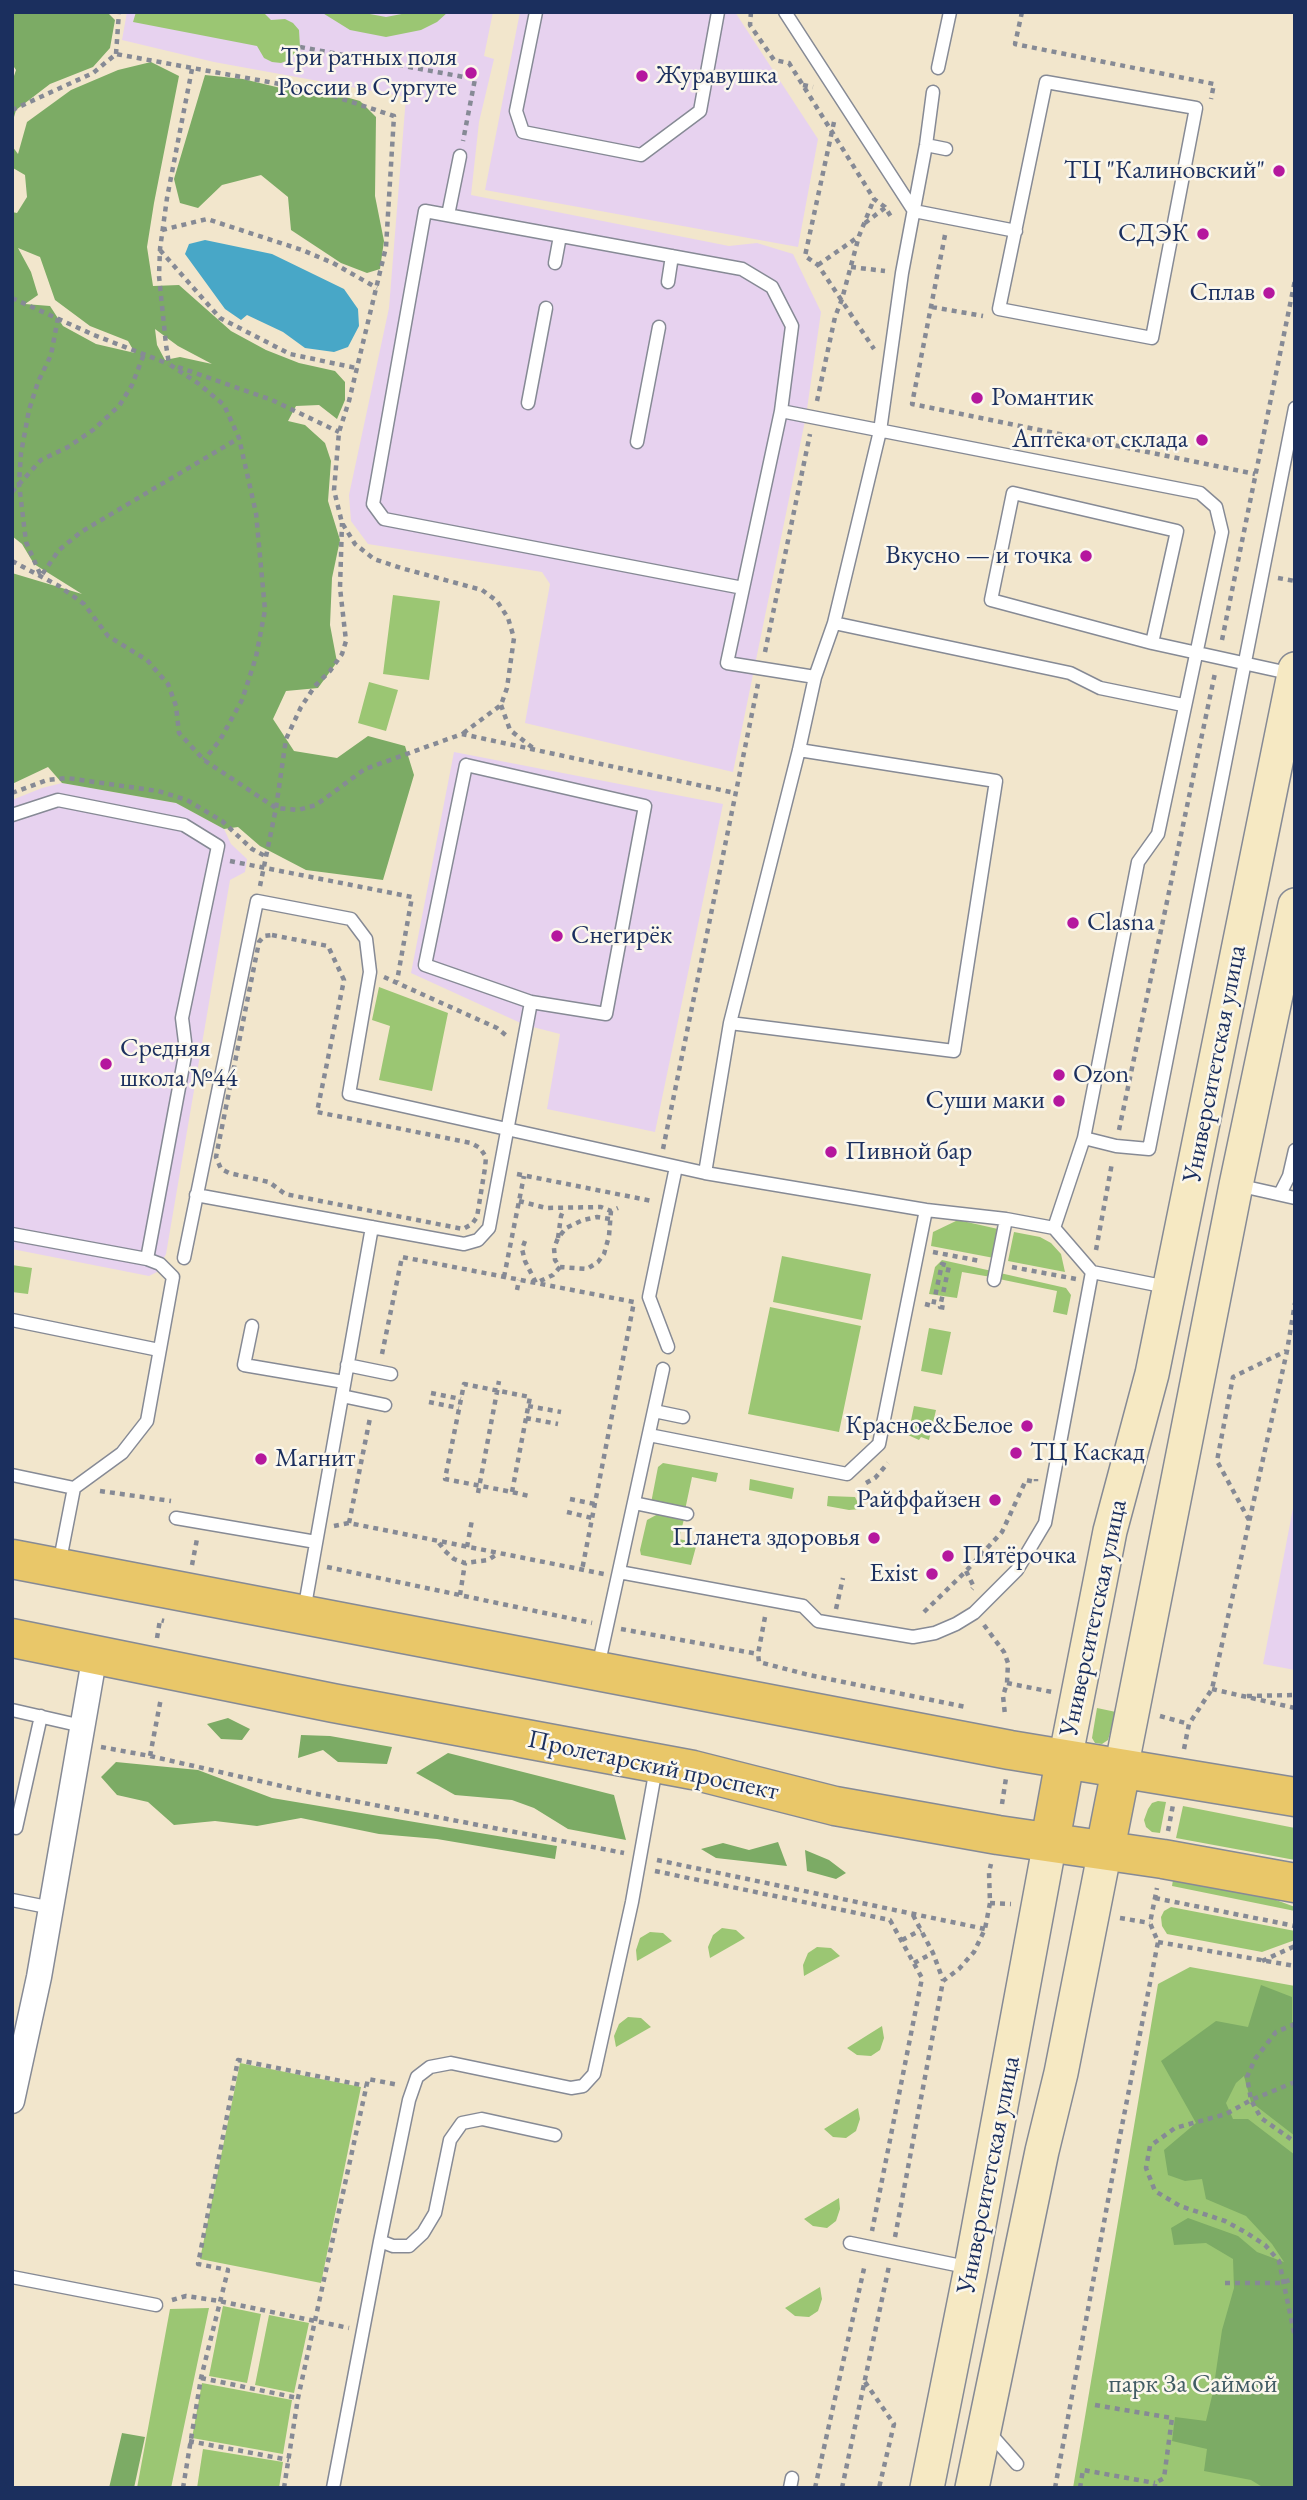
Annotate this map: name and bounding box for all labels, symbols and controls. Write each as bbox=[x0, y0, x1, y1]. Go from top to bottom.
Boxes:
place label: Три ратных поля России в Сургуте bbox=[277, 42, 457, 104]
place label: Журавушка bbox=[656, 60, 778, 92]
marker: Три ратных поля России в Сургуте bbox=[463, 65, 479, 81]
marker: Журавушка bbox=[634, 68, 650, 84]
place label: ТЦ "Калиновский" bbox=[1064, 155, 1265, 187]
marker: ТЦ "Калиновский" bbox=[1271, 163, 1287, 179]
place label: СДЭК bbox=[1118, 218, 1189, 250]
marker: СДЭК bbox=[1195, 226, 1211, 242]
place label: Сплав bbox=[1190, 277, 1255, 309]
marker: Сплав bbox=[1261, 285, 1277, 301]
place label: Романтик bbox=[991, 382, 1094, 414]
marker: Романтик bbox=[969, 390, 985, 406]
place label: Аптека от склада bbox=[1012, 424, 1188, 456]
marker: Аптека от склада bbox=[1194, 432, 1210, 448]
place label: Вкусно — и точка bbox=[885, 540, 1072, 572]
marker: Вкусно — и точка bbox=[1078, 548, 1094, 564]
place label: Clasna bbox=[1087, 907, 1155, 939]
marker: Clasna bbox=[1065, 915, 1081, 931]
place label: Снегирёк bbox=[571, 920, 672, 952]
marker: Снегирёк bbox=[549, 928, 565, 944]
street label: Университетская улица bbox=[1177, 942, 1253, 1186]
place label: Средняя школа №44 bbox=[120, 1033, 238, 1094]
marker: Средняя школа №44 bbox=[98, 1056, 114, 1072]
place label: Ozon bbox=[1073, 1059, 1129, 1091]
marker: Ozon bbox=[1051, 1067, 1067, 1083]
place label: Суши маки bbox=[925, 1085, 1045, 1117]
marker: Суши маки bbox=[1051, 1093, 1067, 1109]
place label: Пивной бар bbox=[845, 1136, 972, 1168]
marker: Пивной бар bbox=[823, 1144, 839, 1160]
place label: Красное&Белое bbox=[845, 1410, 1013, 1442]
marker: Красное&Белое bbox=[1019, 1418, 1035, 1434]
place label: ТЦ Каскад bbox=[1030, 1437, 1145, 1469]
place label: Магнит bbox=[275, 1443, 355, 1475]
marker: ТЦ Каскад bbox=[1008, 1445, 1024, 1461]
marker: Магнит bbox=[253, 1451, 269, 1467]
place label: Райффайзен bbox=[856, 1484, 981, 1516]
marker: Райффайзен bbox=[987, 1492, 1003, 1508]
street label: Университетская улица bbox=[1054, 1497, 1134, 1739]
place label: Планета здоровья bbox=[672, 1522, 860, 1554]
marker: Планета здоровья bbox=[866, 1530, 882, 1546]
place label: Пятёрочка bbox=[962, 1540, 1076, 1572]
marker: Пятёрочка bbox=[940, 1548, 956, 1564]
place label: Exist bbox=[869, 1558, 918, 1590]
marker: Exist bbox=[924, 1566, 940, 1582]
street label: Пролетарский проспект bbox=[525, 1724, 781, 1808]
street label: Университетская улица bbox=[951, 2053, 1027, 2297]
park label: парк За Саймой bbox=[1109, 2369, 1277, 2401]

